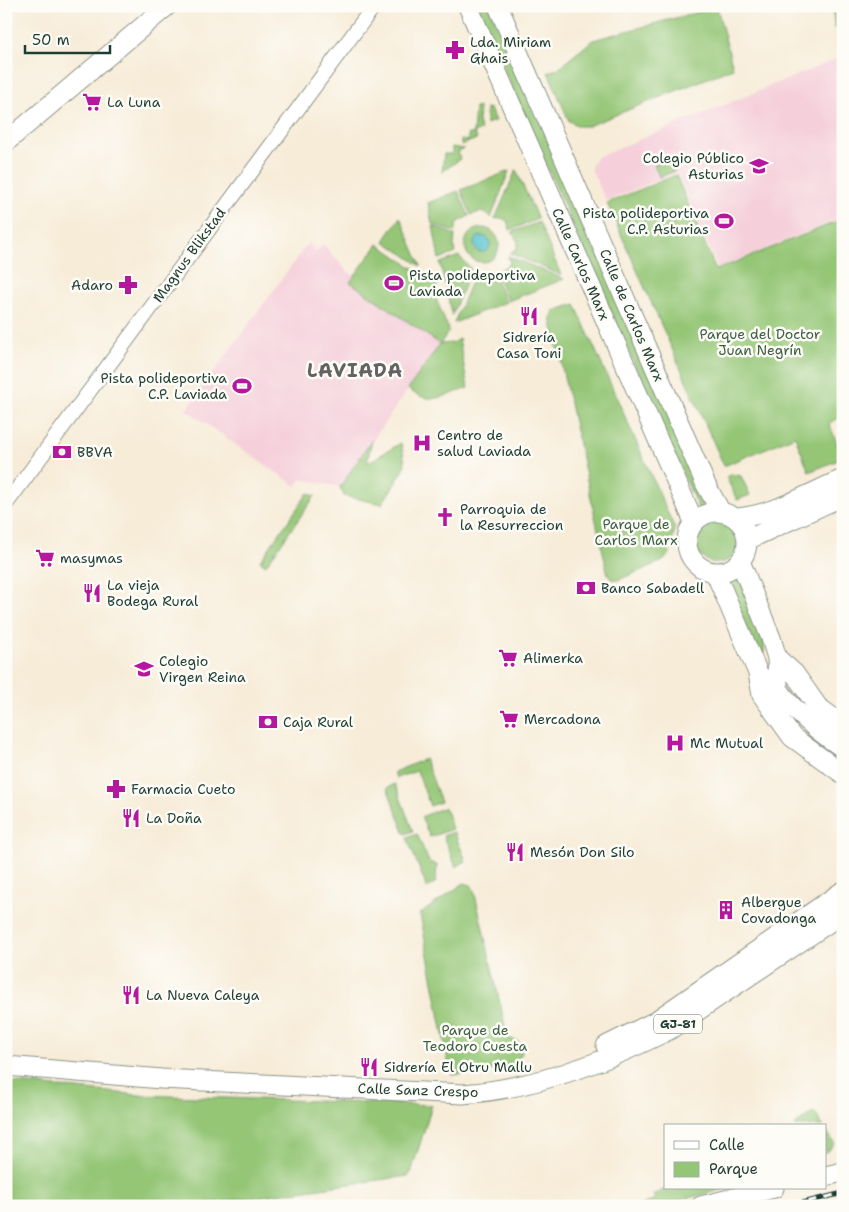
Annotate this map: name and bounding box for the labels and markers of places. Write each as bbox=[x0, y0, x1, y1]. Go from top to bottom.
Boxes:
place label: Lda. Miriam Ghais bbox=[470, 33, 551, 67]
pharmacy icon: Lda. Miriam Ghais bbox=[444, 39, 466, 61]
supermarket icon: La Luna bbox=[81, 91, 103, 113]
place label: La Luna bbox=[107, 93, 161, 111]
place label: Colegio Público Asturias bbox=[643, 149, 744, 183]
school or university icon: Colegio Público Asturias bbox=[748, 155, 770, 177]
place label: Pista polideportiva C.P. Asturias bbox=[583, 204, 709, 238]
sports icon: Pista polideportiva C.P. Asturias bbox=[713, 210, 735, 232]
place label: Pista polideportiva Laviada bbox=[409, 266, 536, 300]
sports icon: Pista polideportiva Laviada bbox=[383, 272, 405, 294]
pharmacy icon: Adaro bbox=[117, 274, 139, 296]
place label: Adaro bbox=[71, 276, 113, 294]
restaurant icon: Sidrería Casa Toni bbox=[518, 305, 540, 327]
place label: Sidrería Casa Toni bbox=[496, 328, 562, 362]
place label: Pista polideportiva C.P. Laviada bbox=[101, 369, 227, 403]
sports icon: Pista polideportiva C.P. Laviada bbox=[231, 375, 253, 397]
place label: Centro de salud Laviada bbox=[437, 426, 531, 460]
hospital icon: Centro de salud Laviada bbox=[411, 432, 433, 454]
bank icon: BBVA bbox=[51, 441, 73, 463]
place label: BBVA bbox=[77, 443, 113, 461]
place label: Parroquia de la Resurreccion bbox=[460, 500, 564, 534]
church icon: Parroquia de la Resurreccion bbox=[434, 506, 456, 528]
supermarket icon: masymas bbox=[34, 547, 56, 569]
place label: masymas bbox=[60, 549, 123, 567]
place label: La vieja Bodega Rural bbox=[107, 576, 199, 610]
bank icon: Banco Sabadell bbox=[575, 577, 597, 599]
place label: Banco Sabadell bbox=[601, 579, 705, 597]
restaurant icon: La vieja Bodega Rural bbox=[81, 582, 103, 604]
supermarket icon: Alimerka bbox=[497, 647, 519, 669]
place label: Alimerka bbox=[523, 649, 583, 667]
place label: Colegio Virgen Reina bbox=[159, 652, 246, 686]
school or university icon: Colegio Virgen Reina bbox=[133, 658, 155, 680]
supermarket icon: Mercadona bbox=[498, 708, 520, 730]
place label: Mercadona bbox=[524, 710, 601, 728]
bank icon: Caja Rural bbox=[257, 711, 279, 733]
place label: Caja Rural bbox=[283, 713, 354, 731]
hospital icon: Mc Mutual bbox=[664, 732, 686, 754]
place label: Mc Mutual bbox=[690, 734, 764, 752]
pharmacy icon: Farmacia Cueto bbox=[105, 778, 127, 800]
place label: Farmacia Cueto bbox=[131, 780, 235, 798]
restaurant icon: La Doña bbox=[120, 807, 142, 829]
place label: La Doña bbox=[146, 809, 202, 827]
restaurant icon: Mesón Don Silo bbox=[504, 841, 526, 863]
place label: Mesón Don Silo bbox=[530, 843, 635, 861]
place label: Albergue Covadonga bbox=[741, 893, 817, 927]
building icon: Albergue Covadonga bbox=[715, 899, 737, 921]
restaurant icon: La Nueva Caleya bbox=[120, 984, 142, 1006]
place label: La Nueva Caleya bbox=[146, 986, 260, 1004]
restaurant icon: Sidrería El Otru Mallu bbox=[358, 1056, 380, 1078]
place label: Sidrería El Otru Mallu bbox=[384, 1058, 532, 1076]

